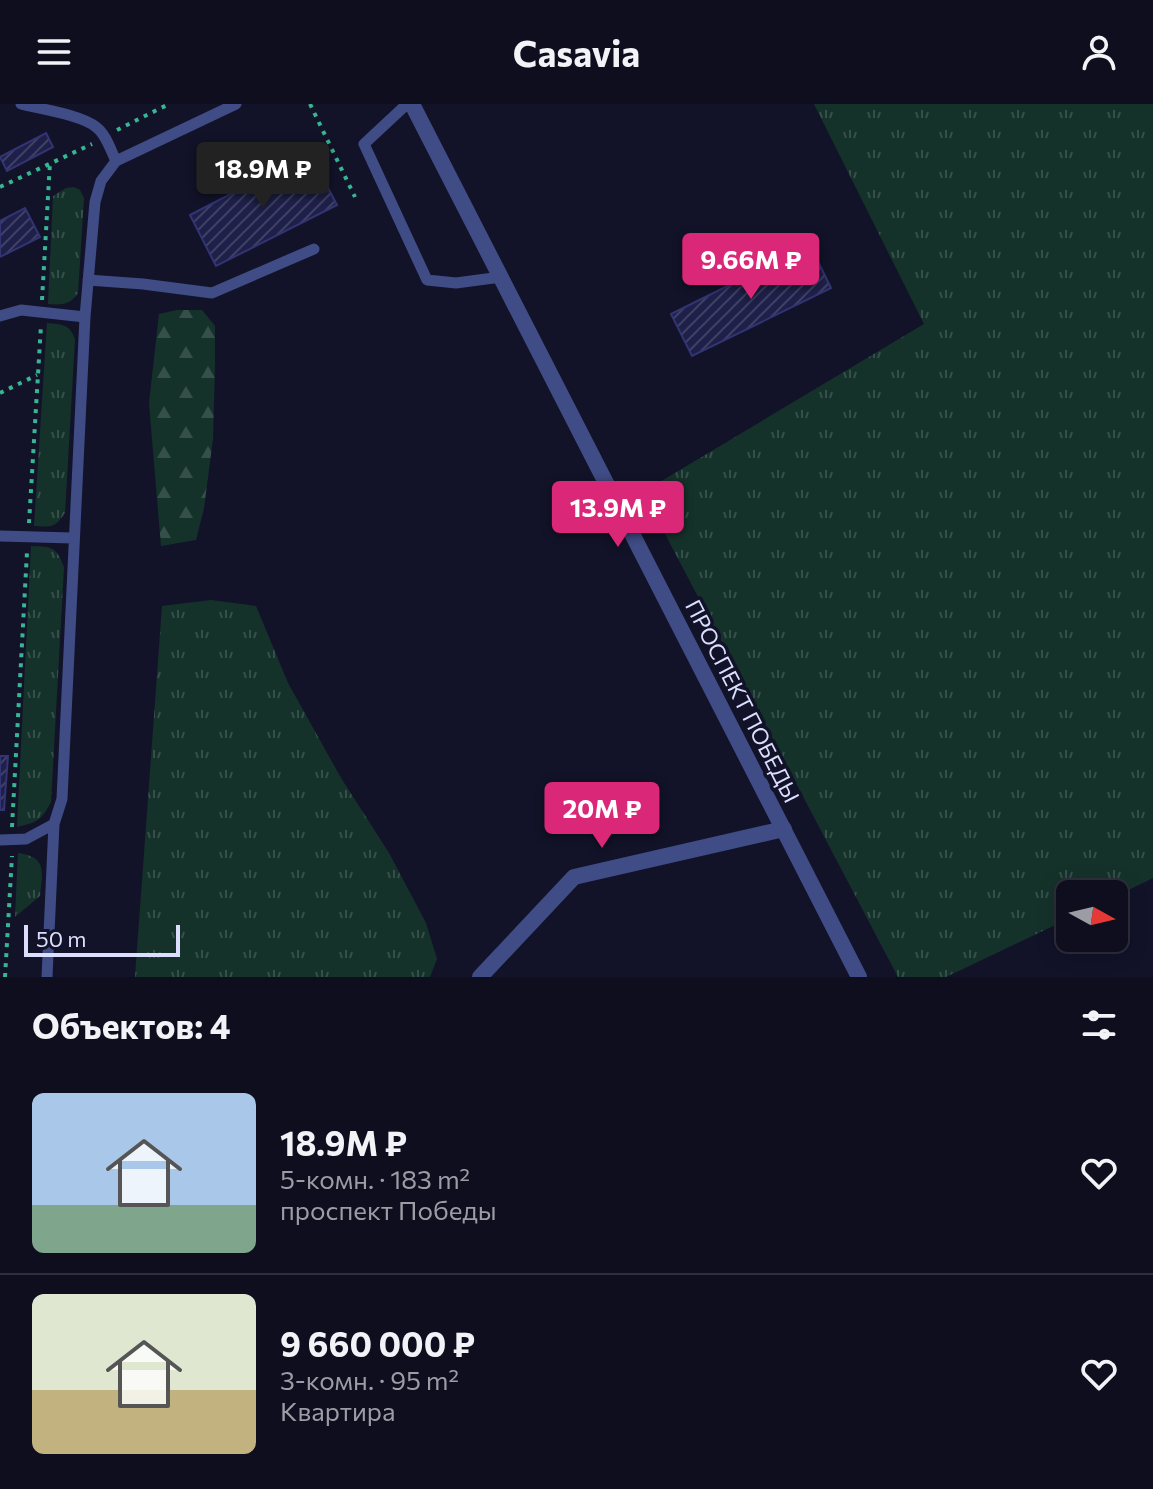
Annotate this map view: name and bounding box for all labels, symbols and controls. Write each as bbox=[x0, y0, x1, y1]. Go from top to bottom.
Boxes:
icon: menu bbox=[32, 30, 76, 74]
text: Casavia bbox=[513, 30, 640, 74]
icon: person bbox=[1077, 30, 1121, 74]
pin: 18.9M ₽ bbox=[189, 142, 337, 210]
text: 18.9M ₽ bbox=[214, 152, 312, 183]
pin: 9.66M ₽ bbox=[677, 233, 825, 301]
text: 9.66M ₽ bbox=[700, 243, 802, 274]
pin: 13.9M ₽ bbox=[544, 481, 692, 549]
text: 13.9M ₽ bbox=[570, 491, 666, 522]
street label: ПРОСПЕКТ ПОБЕДЫ bbox=[680, 595, 806, 807]
pin: 20M ₽ bbox=[546, 782, 658, 850]
text: 20M ₽ bbox=[562, 792, 642, 823]
north arrow bbox=[1056, 880, 1128, 952]
map controls bbox=[1056, 880, 1128, 952]
scale bar bbox=[24, 921, 180, 957]
text: 50 m bbox=[36, 925, 86, 952]
icon: filters bbox=[1077, 1003, 1121, 1047]
text: Объектов: 4 bbox=[32, 1004, 231, 1046]
text: 18.9M ₽ bbox=[280, 1121, 407, 1163]
icon: home bbox=[96, 1125, 192, 1221]
icon: heart bbox=[1077, 1151, 1121, 1195]
text: 5-комн. · 183 m² bbox=[280, 1163, 470, 1194]
text: проспект Победы bbox=[280, 1194, 497, 1225]
text: 9 660 000 ₽ bbox=[280, 1322, 475, 1364]
icon: home bbox=[96, 1326, 192, 1422]
icon: heart bbox=[1077, 1352, 1121, 1396]
text: 3-комн. · 95 m² bbox=[280, 1364, 459, 1395]
text: Квартира bbox=[280, 1395, 396, 1426]

